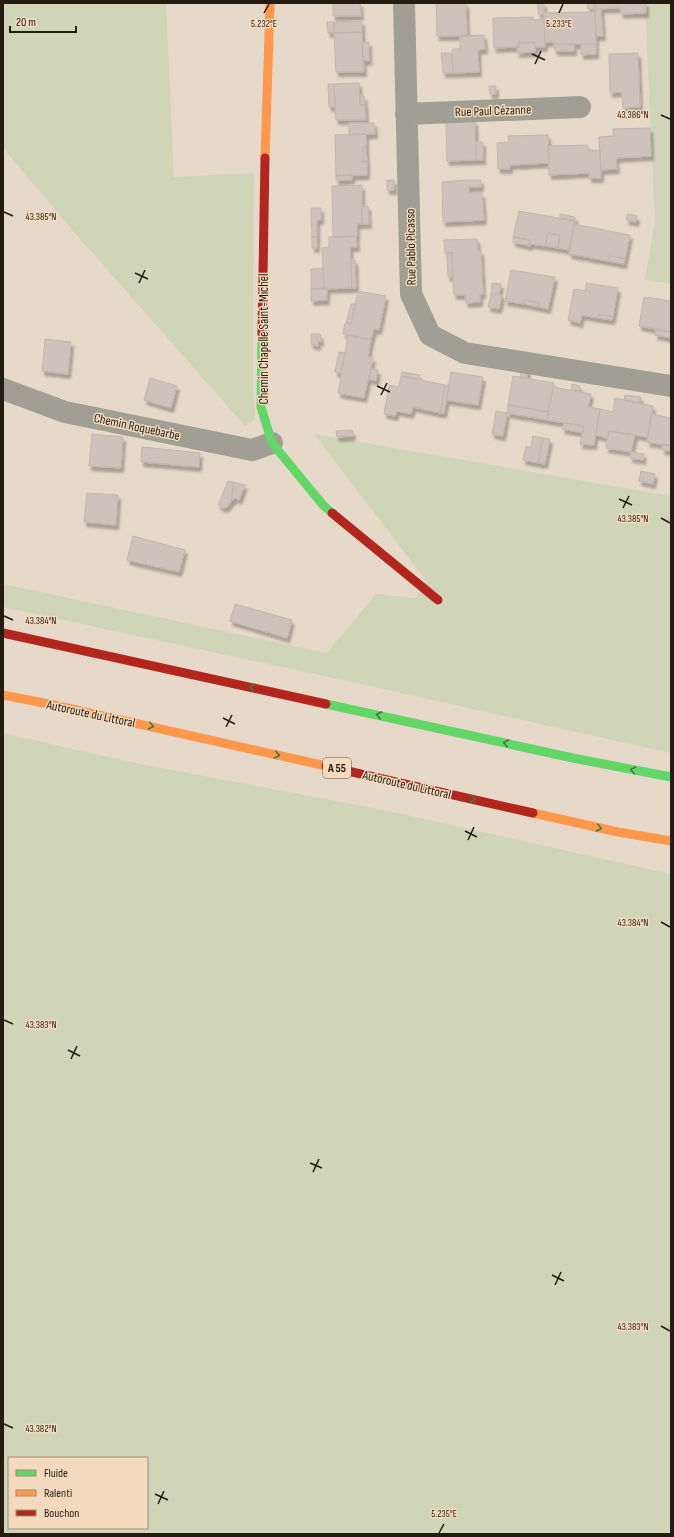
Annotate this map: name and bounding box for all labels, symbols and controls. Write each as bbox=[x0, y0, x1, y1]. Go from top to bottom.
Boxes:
scale bar bbox=[10, 8, 76, 34]
text: 20 m bbox=[16, 15, 36, 30]
text: 5.232°E bbox=[251, 18, 277, 30]
text: 5.233°E bbox=[546, 18, 572, 30]
street label: Rue Paul Cézanne bbox=[455, 102, 532, 120]
text: 43.386°N bbox=[617, 109, 649, 121]
street label: Rue Pablo Picasso bbox=[402, 208, 420, 286]
text: 43.385°N bbox=[26, 211, 56, 223]
street label: Chemin Chapelle Saint-Michel bbox=[256, 273, 272, 405]
street label: Chemin Roquebarbe bbox=[92, 410, 181, 444]
text: 43.385°N bbox=[618, 513, 648, 525]
text: 43.384°N bbox=[26, 615, 56, 627]
one-way arrow bbox=[248, 683, 255, 691]
street label: Autoroute du Littoral bbox=[44, 697, 137, 731]
one-way arrow bbox=[375, 711, 382, 719]
one-way arrow bbox=[147, 722, 154, 730]
one-way arrow bbox=[502, 739, 509, 747]
one-way arrow bbox=[274, 750, 281, 759]
road number: A 55 bbox=[323, 758, 351, 778]
one-way arrow bbox=[630, 766, 636, 774]
street label: Autoroute du Littoral bbox=[360, 767, 452, 803]
one-way arrow bbox=[469, 794, 476, 803]
one-way arrow bbox=[596, 823, 603, 831]
text: 43.384°N bbox=[618, 917, 648, 929]
text: 43.383°N bbox=[25, 1019, 57, 1031]
text: 43.383°N bbox=[617, 1321, 649, 1333]
text: 43.382°N bbox=[25, 1423, 57, 1435]
legend bbox=[8, 1457, 148, 1529]
text: Fluide bbox=[44, 1466, 68, 1481]
text: Ralenti bbox=[44, 1486, 72, 1501]
text: Bouchon bbox=[44, 1506, 79, 1521]
text: 5.235°E bbox=[431, 1508, 457, 1520]

